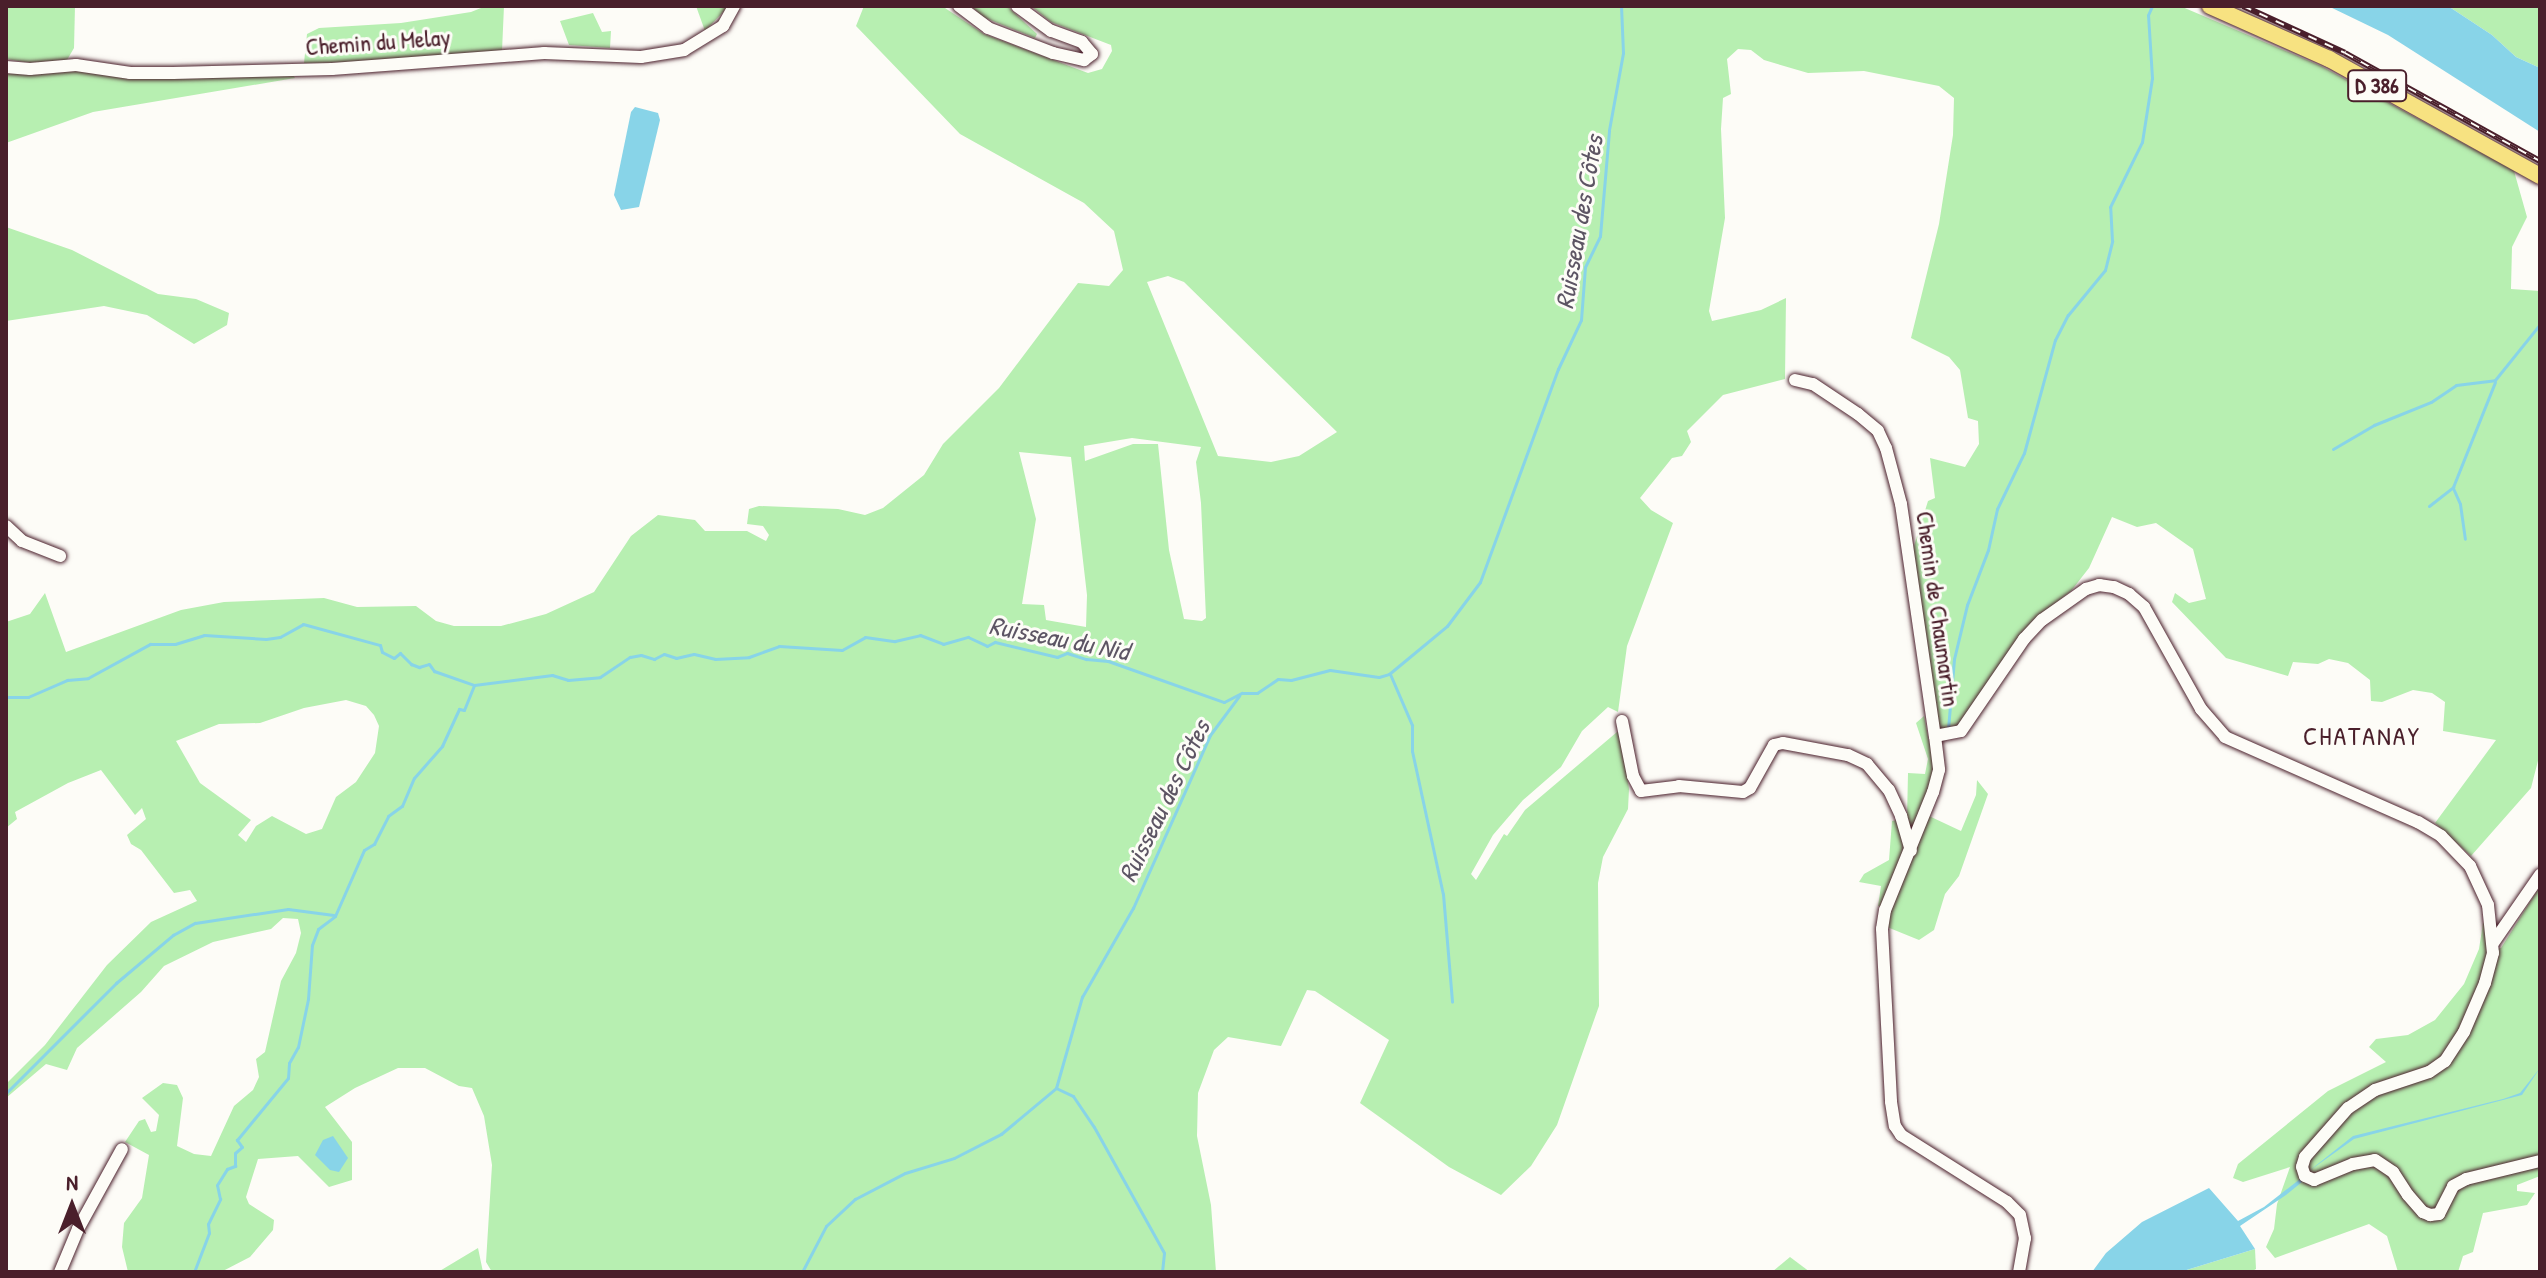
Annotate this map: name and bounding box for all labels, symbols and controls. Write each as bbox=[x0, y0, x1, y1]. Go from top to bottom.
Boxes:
street label: Chemin du Melay bbox=[305, 23, 451, 61]
road number: D 386 bbox=[2347, 68, 2407, 104]
water label: Ruisseau des Côtes bbox=[1548, 133, 1610, 311]
street label: Chemin de Chaumartin bbox=[1910, 509, 1966, 709]
water label: Ruisseau du Nid bbox=[987, 609, 1131, 667]
water label: Ruisseau des Côtes bbox=[1112, 715, 1216, 887]
district label: CHATANAY bbox=[2303, 720, 2421, 752]
north arrow bbox=[32, 1166, 112, 1246]
text: N bbox=[66, 1167, 78, 1197]

